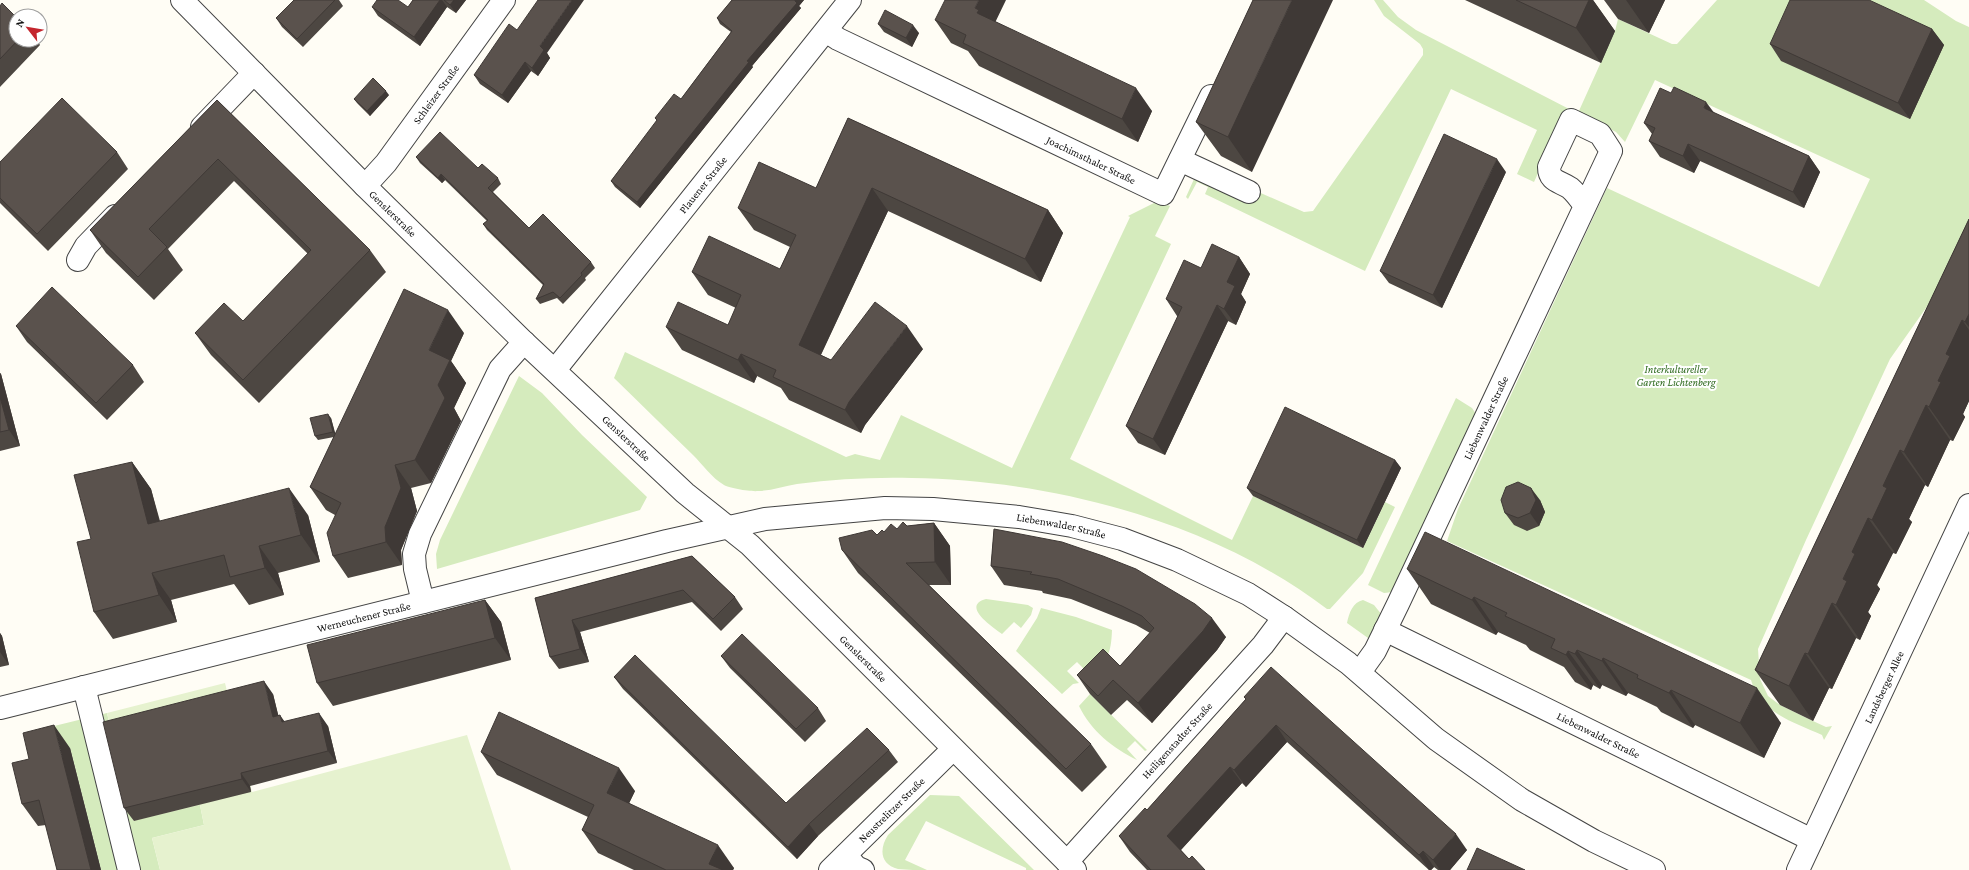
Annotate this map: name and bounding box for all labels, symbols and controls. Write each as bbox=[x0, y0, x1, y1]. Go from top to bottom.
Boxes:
north arrow bbox=[8, 8, 48, 48]
text: N bbox=[12, 16, 27, 29]
street label: Schleizer Straße bbox=[410, 62, 461, 126]
street label: Joachimsthaler Straße bbox=[1043, 133, 1138, 186]
street label: Plauener Straße bbox=[676, 154, 729, 216]
street label: Genslerstraße bbox=[367, 188, 419, 239]
park label: Interkultureller Garten Lichtenberg bbox=[1636, 363, 1717, 389]
street label: Liebenwalder Straße bbox=[1461, 374, 1510, 461]
street label: Genslerstraße bbox=[600, 413, 653, 463]
street label: Liebenwalder Straße bbox=[1016, 511, 1107, 541]
street label: Werneuchener Straße bbox=[316, 599, 412, 634]
street label: Genslerstraße bbox=[837, 632, 889, 684]
street label: Landsberger Allee bbox=[1862, 649, 1906, 725]
street label: Heiligenstadter Straße bbox=[1139, 700, 1215, 781]
street label: Liebenwalder Straße bbox=[1555, 710, 1642, 761]
street label: Neustrelitzer Straße bbox=[856, 775, 927, 845]

